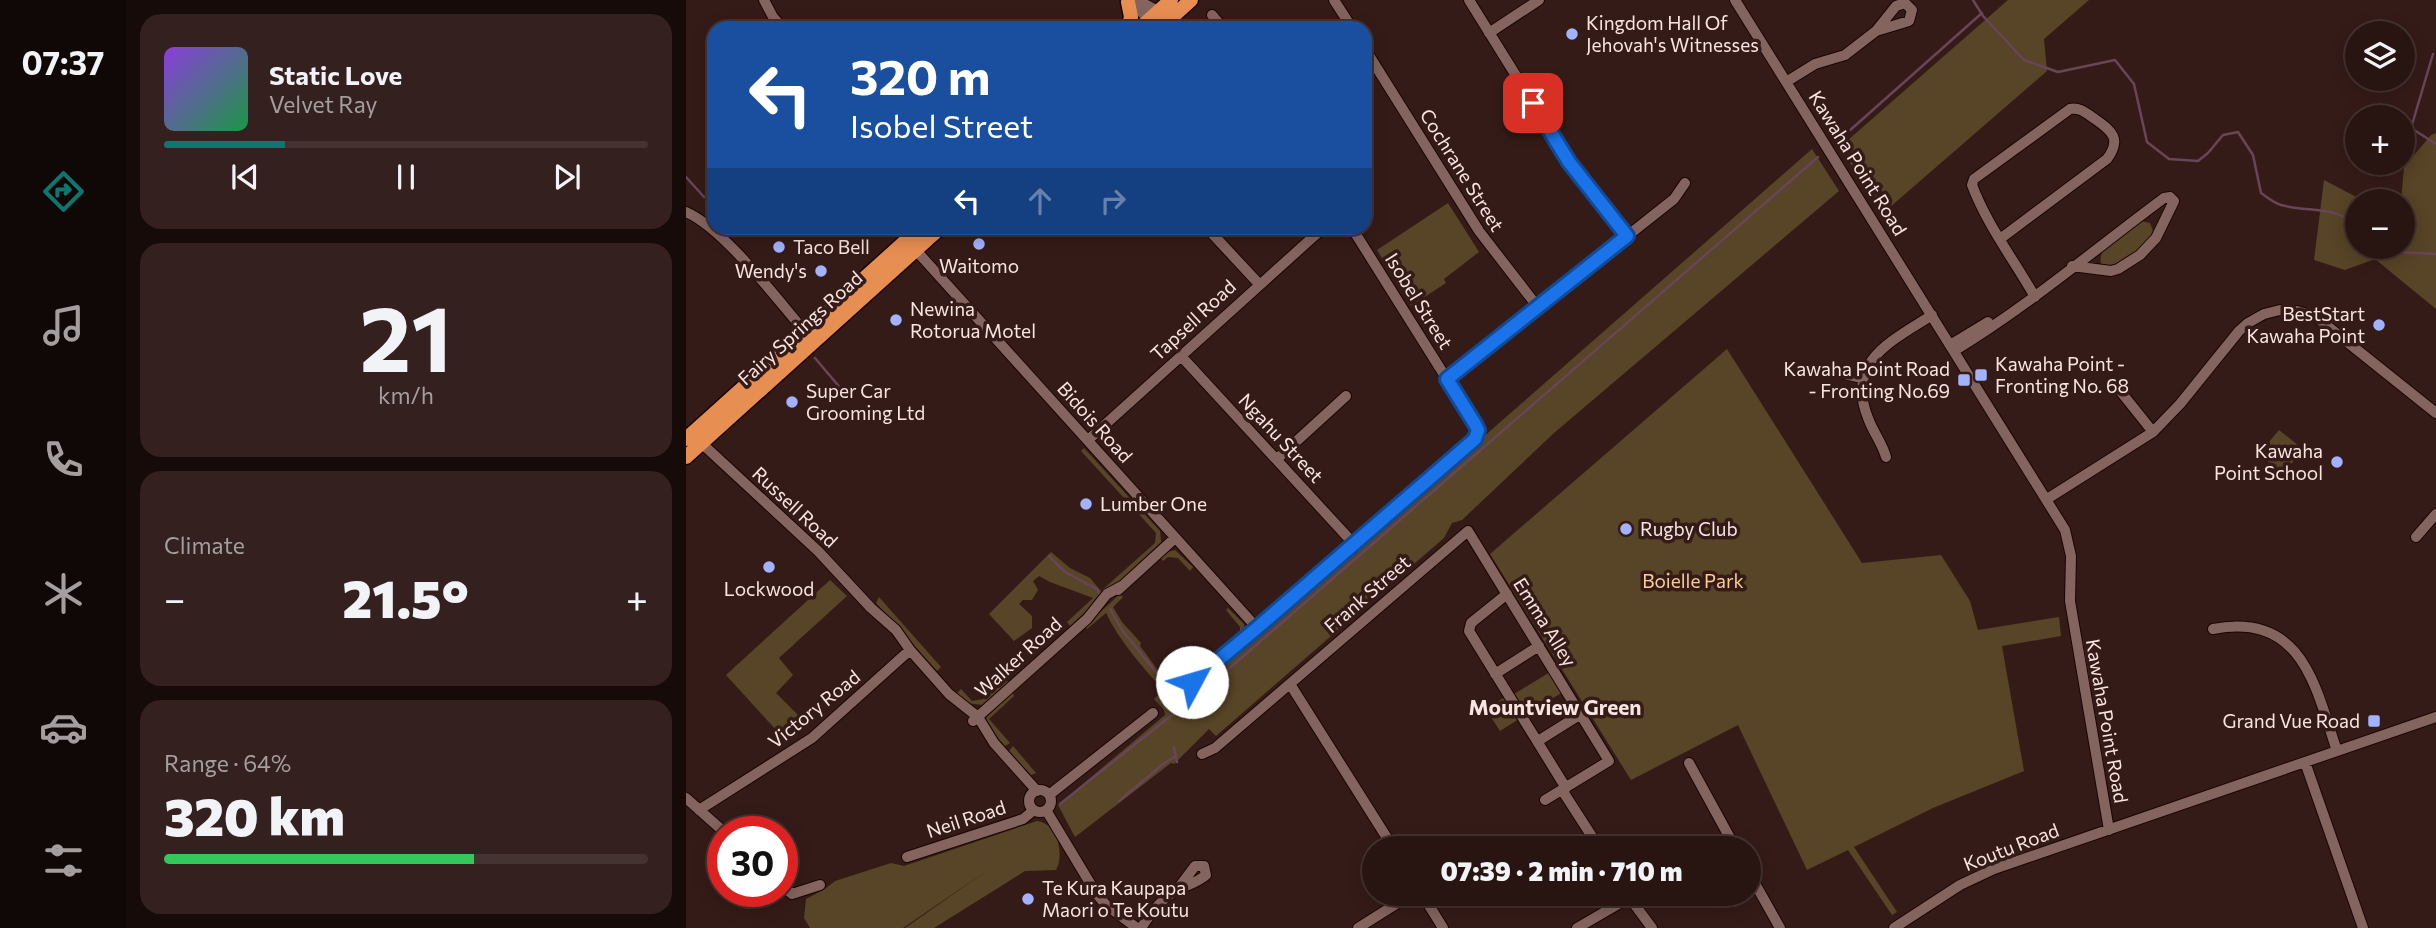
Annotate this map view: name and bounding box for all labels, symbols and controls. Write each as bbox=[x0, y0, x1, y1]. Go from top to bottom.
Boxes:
place label: Kingdom Hall Of Jehovah's Witnesses bbox=[1586, 11, 1759, 56]
map controls bbox=[2345, 21, 2415, 259]
button: layers bbox=[2345, 21, 2415, 91]
marker: Kingdom Hall Of Jehovah's Witnesses bbox=[1564, 26, 1580, 42]
text: 07:37 bbox=[22, 42, 104, 82]
text: 320 m bbox=[850, 45, 991, 105]
icon: left bbox=[735, 49, 826, 140]
text: Static Love bbox=[269, 59, 402, 90]
pin bbox=[1503, 73, 1563, 133]
icon: arrive bbox=[1514, 84, 1552, 122]
street label: Kawaha Point Road bbox=[1805, 86, 1912, 239]
text: Velvet Ray bbox=[269, 90, 377, 118]
street label: Cochrane Street bbox=[1416, 104, 1509, 235]
text: Isobel Street bbox=[850, 105, 1033, 145]
button: + bbox=[2345, 105, 2415, 175]
icon: previous bbox=[226, 158, 264, 196]
icon: pause bbox=[387, 158, 425, 196]
icon: next bbox=[548, 158, 586, 196]
icon: directions bbox=[39, 167, 88, 216]
icon: left bbox=[948, 182, 986, 220]
icon: ahead bbox=[1021, 182, 1059, 220]
icon: right bbox=[1094, 182, 1132, 220]
button: − bbox=[2345, 189, 2415, 259]
place label: Taco Bell bbox=[793, 235, 870, 258]
marker: Waitomo bbox=[971, 236, 987, 252]
marker: Taco Bell bbox=[771, 239, 787, 255]
street label: Isobel Street bbox=[1381, 249, 1458, 353]
place label: Waitomo bbox=[939, 254, 1019, 277]
place label: Wendy's bbox=[735, 259, 807, 282]
marker: Wendy's bbox=[813, 263, 829, 279]
street label: Fairy Springs Road bbox=[733, 266, 866, 389]
street label: Tapsell Road bbox=[1145, 274, 1240, 365]
text: 21 bbox=[360, 279, 452, 391]
place label: Newina Rotorua Motel bbox=[910, 297, 1036, 342]
icon: music bbox=[39, 301, 88, 350]
place label: BestStart Kawaha Point bbox=[2247, 302, 2365, 347]
marker: Newina Rotorua Motel bbox=[888, 312, 904, 328]
marker: BestStart Kawaha Point bbox=[2371, 317, 2387, 333]
place label: Kawaha Point - Fronting No. 68 bbox=[1995, 352, 2129, 397]
place label: Kawaha Point Road - Fronting No.69 bbox=[1784, 357, 1950, 402]
marker: Kawaha Point - Fronting No. 68 bbox=[1973, 367, 1989, 383]
marker: Kawaha Point Road - Fronting No.69 bbox=[1956, 372, 1972, 388]
street label: Bidois Road bbox=[1053, 376, 1138, 467]
place label: Super Car Grooming Ltd bbox=[806, 379, 925, 424]
text: km/h bbox=[378, 381, 434, 409]
street label: Ngahu Street bbox=[1234, 388, 1329, 487]
marker: Super Car Grooming Ltd bbox=[784, 394, 800, 410]
icon: phone bbox=[39, 435, 88, 484]
place label: Kawaha Point School bbox=[2214, 439, 2323, 484]
marker: Kawaha Point School bbox=[2329, 454, 2345, 470]
street label: Russell Road bbox=[748, 461, 843, 552]
place label: Lumber One bbox=[1100, 492, 1207, 515]
marker: Lumber One bbox=[1078, 496, 1094, 512]
place label: Rugby Club bbox=[1640, 517, 1738, 540]
marker: Rugby Club bbox=[1618, 521, 1634, 537]
text: Climate bbox=[164, 531, 245, 559]
street label: Frank Street bbox=[1319, 550, 1415, 637]
marker: Lockwood bbox=[761, 559, 777, 575]
text: 21.5° bbox=[342, 565, 469, 629]
icon: climate bbox=[39, 569, 88, 618]
park label: Boielle Park bbox=[1642, 569, 1744, 592]
street label: Emma Alley bbox=[1509, 573, 1582, 671]
text: − bbox=[164, 574, 186, 621]
text: + bbox=[626, 574, 648, 621]
place label: Lockwood bbox=[724, 577, 814, 600]
street label: Walker Road bbox=[970, 612, 1066, 702]
street label: Kawaha Point Road bbox=[2082, 637, 2133, 805]
position arrow bbox=[1155, 645, 1229, 719]
street label: Victory Road bbox=[763, 665, 864, 753]
district label: Mountview Green bbox=[1468, 694, 1642, 719]
icon: car bbox=[39, 703, 88, 752]
place label: Grand Vue Road bbox=[2223, 709, 2360, 732]
marker: Grand Vue Road bbox=[2366, 713, 2382, 729]
text: Range · 64% bbox=[164, 749, 291, 777]
text: 320 km bbox=[164, 783, 345, 847]
street label: Neil Road bbox=[923, 795, 1008, 842]
speed limit sign: 30 bbox=[707, 816, 798, 907]
street label: Koutu Road bbox=[1960, 818, 2062, 875]
icon: filters bbox=[39, 836, 88, 885]
text: 07:39 · 2 min · 710 m bbox=[1440, 855, 1683, 886]
place label: Te Kura Kaupapa Maori o Te Koutu bbox=[1042, 876, 1189, 921]
marker: Te Kura Kaupapa Maori o Te Koutu bbox=[1020, 891, 1036, 907]

